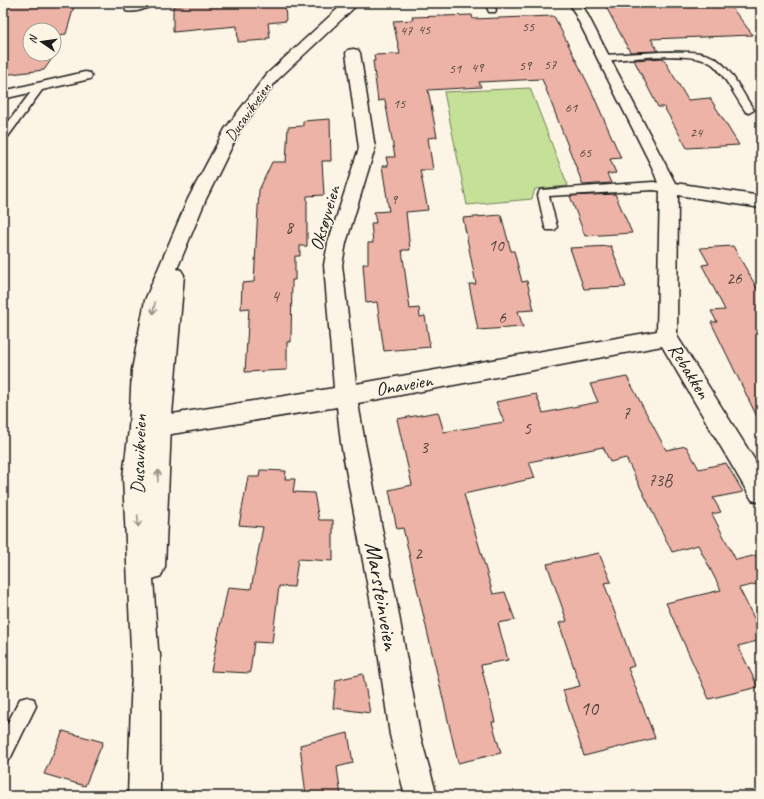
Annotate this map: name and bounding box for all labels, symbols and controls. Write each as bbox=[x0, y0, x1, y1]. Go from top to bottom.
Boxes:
house number: 55 bbox=[522, 18, 535, 35]
house number: 45 bbox=[418, 21, 431, 38]
north arrow bbox=[22, 22, 62, 62]
house number: 47 bbox=[400, 22, 413, 39]
text: N bbox=[25, 33, 40, 45]
house number: 57 bbox=[544, 56, 557, 73]
house number: 59 bbox=[519, 57, 533, 74]
house number: 49 bbox=[471, 59, 485, 76]
house number: 51 bbox=[449, 60, 462, 77]
street label: Dusavikveien bbox=[221, 78, 276, 145]
house number: 15 bbox=[393, 95, 406, 112]
house number: 61 bbox=[565, 99, 578, 116]
house number: 24 bbox=[690, 124, 704, 141]
house number: 65 bbox=[579, 144, 592, 161]
street label: Oksøyveien bbox=[304, 181, 346, 253]
house number: 9 bbox=[391, 191, 399, 208]
house number: 8 bbox=[285, 217, 295, 238]
house number: 10 bbox=[488, 235, 505, 256]
house number: 26 bbox=[726, 268, 743, 289]
house number: 4 bbox=[271, 286, 281, 307]
one-way arrow bbox=[150, 301, 158, 314]
house number: 6 bbox=[498, 307, 507, 328]
street label: Rebakken bbox=[663, 339, 715, 403]
street label: Onaveien bbox=[374, 368, 436, 402]
house number: 7 bbox=[622, 403, 631, 424]
street label: Dusavikveien bbox=[126, 413, 152, 494]
house number: 5 bbox=[523, 418, 532, 439]
house number: 3 bbox=[420, 437, 429, 458]
one-way arrow bbox=[154, 470, 162, 483]
house number: 73B bbox=[648, 470, 673, 491]
one-way arrow bbox=[134, 514, 141, 527]
street label: Marsteinveien bbox=[358, 539, 406, 654]
house number: 2 bbox=[414, 543, 423, 564]
house number: 10 bbox=[580, 696, 600, 721]

